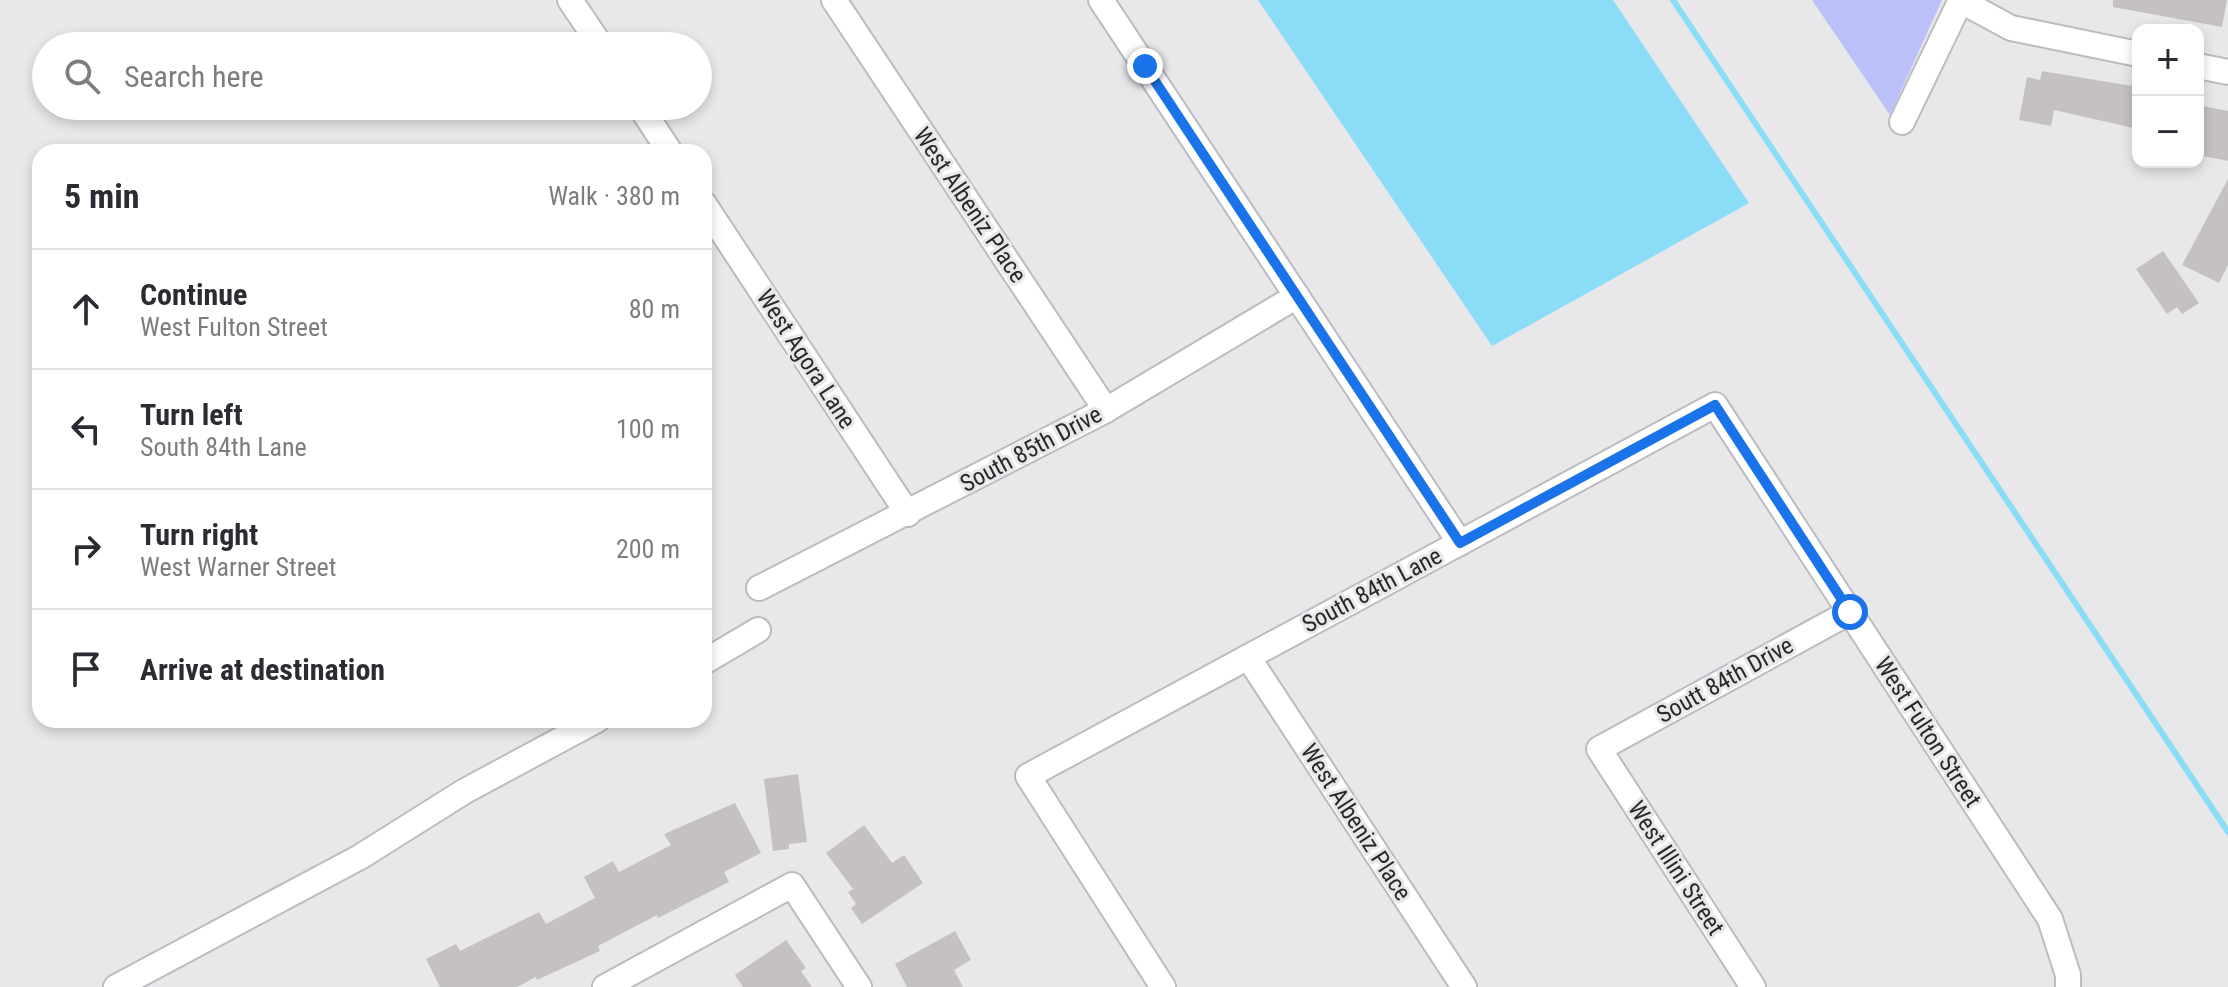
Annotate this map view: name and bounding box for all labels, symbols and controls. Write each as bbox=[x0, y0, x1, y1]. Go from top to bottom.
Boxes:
map controls bbox=[2132, 24, 2204, 168]
button: + bbox=[2132, 24, 2204, 96]
search box bbox=[32, 32, 712, 120]
route end bbox=[1127, 48, 1163, 84]
icon: search bbox=[60, 54, 104, 98]
text: Search here bbox=[124, 59, 264, 94]
button: − bbox=[2132, 96, 2204, 168]
street label: West Albeniz Place bbox=[908, 122, 1032, 288]
text: 5 min bbox=[64, 176, 140, 216]
text: Walk · 380 m bbox=[548, 181, 680, 211]
text: Continue bbox=[140, 277, 247, 312]
street label: West Agora Lane bbox=[751, 284, 861, 434]
icon: ahead bbox=[64, 287, 108, 331]
text: 80 m bbox=[629, 294, 680, 324]
text: West Fulton Street bbox=[140, 312, 328, 342]
text: Turn left bbox=[140, 397, 243, 432]
street label: South 85th Drive bbox=[956, 400, 1106, 498]
icon: left bbox=[64, 407, 108, 451]
text: 100 m bbox=[616, 414, 680, 444]
text: South 84th Lane bbox=[140, 432, 307, 462]
text: Turn right bbox=[140, 517, 258, 552]
icon: right bbox=[64, 527, 108, 571]
text: 200 m bbox=[616, 534, 680, 564]
street label: South 84th Lane bbox=[1297, 541, 1447, 639]
text: West Warner Street bbox=[140, 552, 336, 582]
route start bbox=[1832, 594, 1868, 630]
street label: Soutt 84th Drive bbox=[1652, 631, 1798, 729]
icon: arrive bbox=[64, 647, 108, 691]
text: Arrive at destination bbox=[140, 652, 385, 687]
street label: West Fulton Street bbox=[1869, 652, 1987, 812]
street label: West Albeniz Place bbox=[1295, 738, 1417, 906]
street label: West Illini Street bbox=[1622, 796, 1730, 940]

